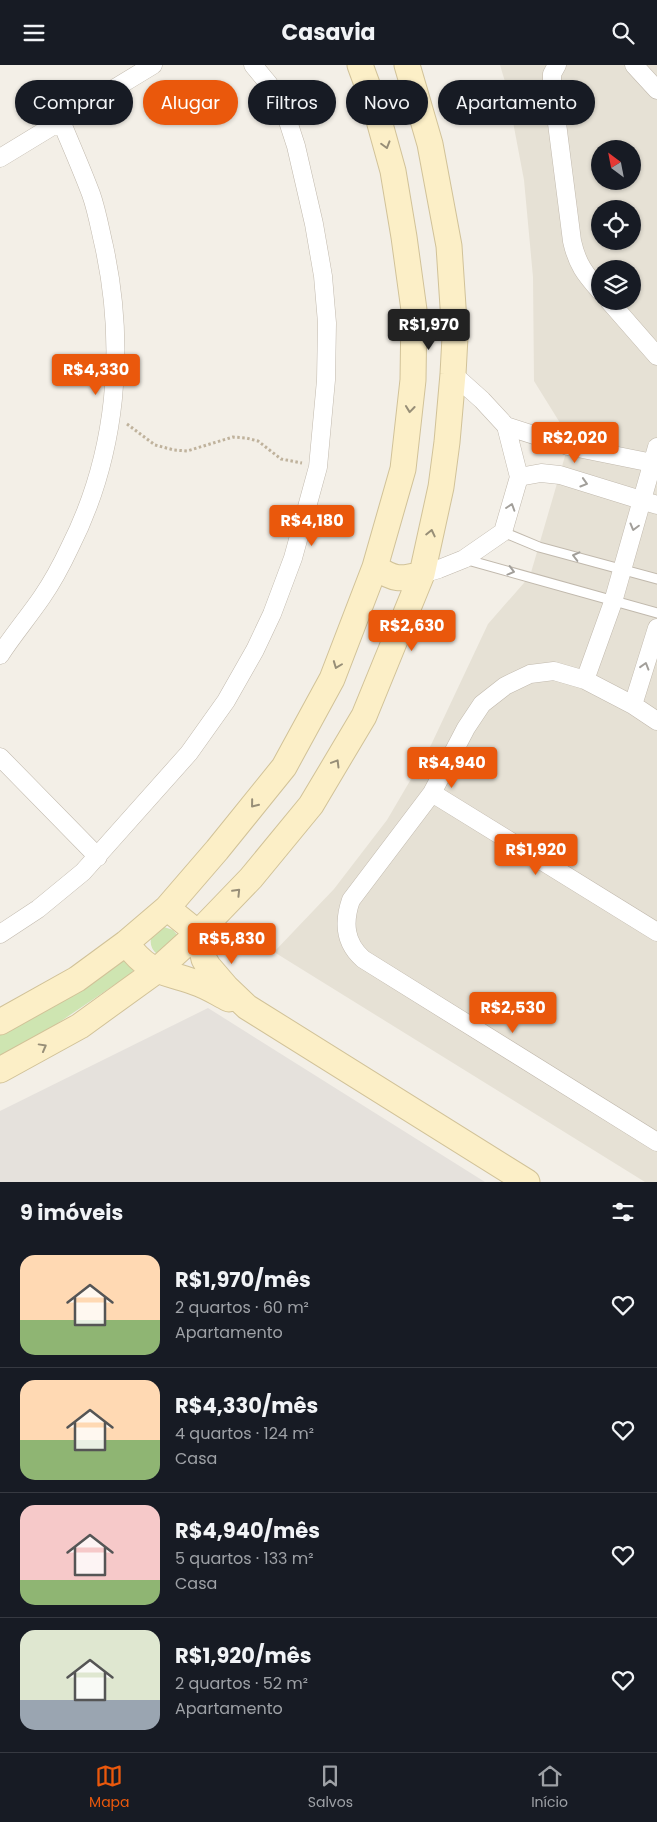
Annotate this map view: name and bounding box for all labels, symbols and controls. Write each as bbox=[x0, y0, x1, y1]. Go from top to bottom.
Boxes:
text: Casavia bbox=[281, 17, 376, 48]
icon: menu bbox=[20, 19, 48, 47]
icon: search bbox=[609, 19, 637, 47]
chip: Comprar bbox=[15, 80, 133, 125]
chip: Alugar bbox=[143, 80, 238, 125]
chip: Filtros bbox=[248, 80, 336, 125]
chip: Novo bbox=[346, 80, 428, 125]
chip: Apartamento bbox=[438, 80, 595, 125]
one-way arrow bbox=[380, 140, 390, 148]
north arrow bbox=[591, 140, 641, 190]
map controls bbox=[591, 140, 641, 310]
button: locate bbox=[591, 200, 641, 250]
button: layers bbox=[591, 260, 641, 310]
pin: R$1,970 bbox=[383, 309, 475, 351]
text: R$1,970 bbox=[399, 313, 459, 336]
pin: R$4,330 bbox=[50, 353, 142, 396]
text: R$4,330 bbox=[63, 358, 129, 381]
one-way arrow bbox=[405, 406, 416, 414]
pin: R$2,020 bbox=[529, 421, 621, 464]
text: R$2,020 bbox=[543, 426, 607, 449]
one-way arrow bbox=[580, 477, 588, 487]
one-way arrow bbox=[505, 503, 515, 511]
pin: R$4,180 bbox=[266, 505, 358, 547]
text: R$4,180 bbox=[280, 509, 344, 532]
one-way arrow bbox=[629, 523, 639, 531]
one-way arrow bbox=[425, 529, 436, 538]
one-way arrow bbox=[573, 552, 581, 562]
one-way arrow bbox=[506, 566, 515, 576]
pin: R$2,630 bbox=[366, 609, 458, 652]
text: R$2,630 bbox=[380, 614, 445, 637]
one-way arrow bbox=[333, 661, 343, 669]
one-way arrow bbox=[640, 663, 650, 671]
pin: R$4,940 bbox=[406, 747, 498, 789]
text: R$4,940 bbox=[418, 751, 486, 774]
one-way arrow bbox=[329, 760, 339, 769]
one-way arrow bbox=[251, 798, 259, 807]
pin: R$1,920 bbox=[490, 833, 582, 876]
text: R$1,920 bbox=[506, 838, 566, 861]
one-way arrow bbox=[231, 888, 240, 897]
pin: R$5,830 bbox=[186, 923, 278, 965]
text: R$5,830 bbox=[199, 927, 265, 950]
pin: R$2,530 bbox=[467, 991, 559, 1034]
text: R$2,530 bbox=[480, 996, 546, 1019]
one-way arrow bbox=[37, 1043, 46, 1053]
text: 9 imóveis bbox=[20, 1198, 123, 1227]
icon: filters bbox=[609, 1198, 637, 1226]
text: R$1,970/mês bbox=[175, 1265, 311, 1294]
icon: home bbox=[60, 1275, 120, 1335]
icon: heart bbox=[609, 1291, 637, 1319]
text: 2 quartos · 60 m² bbox=[175, 1296, 309, 1319]
text: Apartamento bbox=[175, 1321, 283, 1344]
text: R$4,330/mês bbox=[175, 1391, 318, 1420]
icon: home bbox=[60, 1400, 120, 1460]
icon: heart bbox=[609, 1416, 637, 1444]
text: 4 quartos · 124 m² bbox=[175, 1422, 314, 1445]
text: Casa bbox=[175, 1447, 217, 1470]
text: R$4,940/mês bbox=[175, 1516, 320, 1545]
icon: home bbox=[60, 1525, 120, 1585]
icon: heart bbox=[609, 1541, 637, 1569]
text: 5 quartos · 133 m² bbox=[175, 1547, 314, 1570]
text: Casa bbox=[175, 1572, 217, 1595]
text: R$1,920/mês bbox=[175, 1641, 311, 1670]
icon: home bbox=[60, 1650, 120, 1710]
icon: heart bbox=[609, 1666, 637, 1694]
text: 2 quartos · 52 m² bbox=[175, 1672, 308, 1695]
text: Apartamento bbox=[175, 1697, 283, 1720]
tab: Mapa bbox=[89, 1762, 130, 1813]
tab: Salvos bbox=[308, 1762, 353, 1813]
tab: Início bbox=[531, 1762, 568, 1813]

